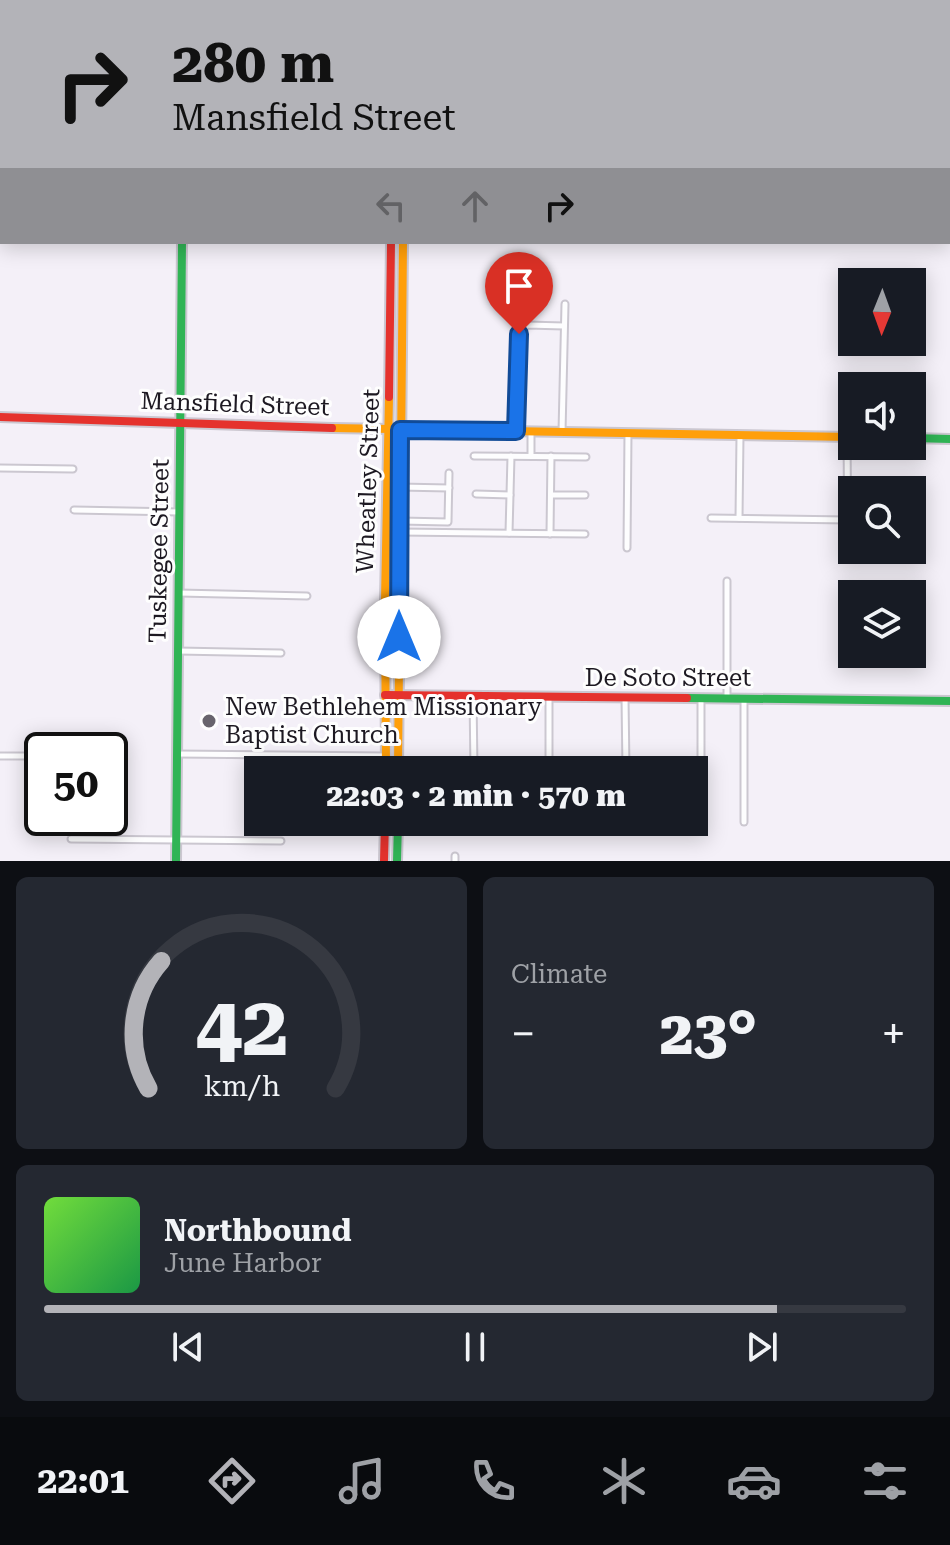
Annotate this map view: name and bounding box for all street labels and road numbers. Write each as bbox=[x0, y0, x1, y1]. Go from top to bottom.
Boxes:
street label: Mansfield Street bbox=[140, 387, 330, 421]
street label: Wheatley Street bbox=[351, 388, 385, 574]
street label: Tuskegee Street bbox=[143, 459, 175, 643]
street label: De Soto Street bbox=[585, 664, 751, 692]

